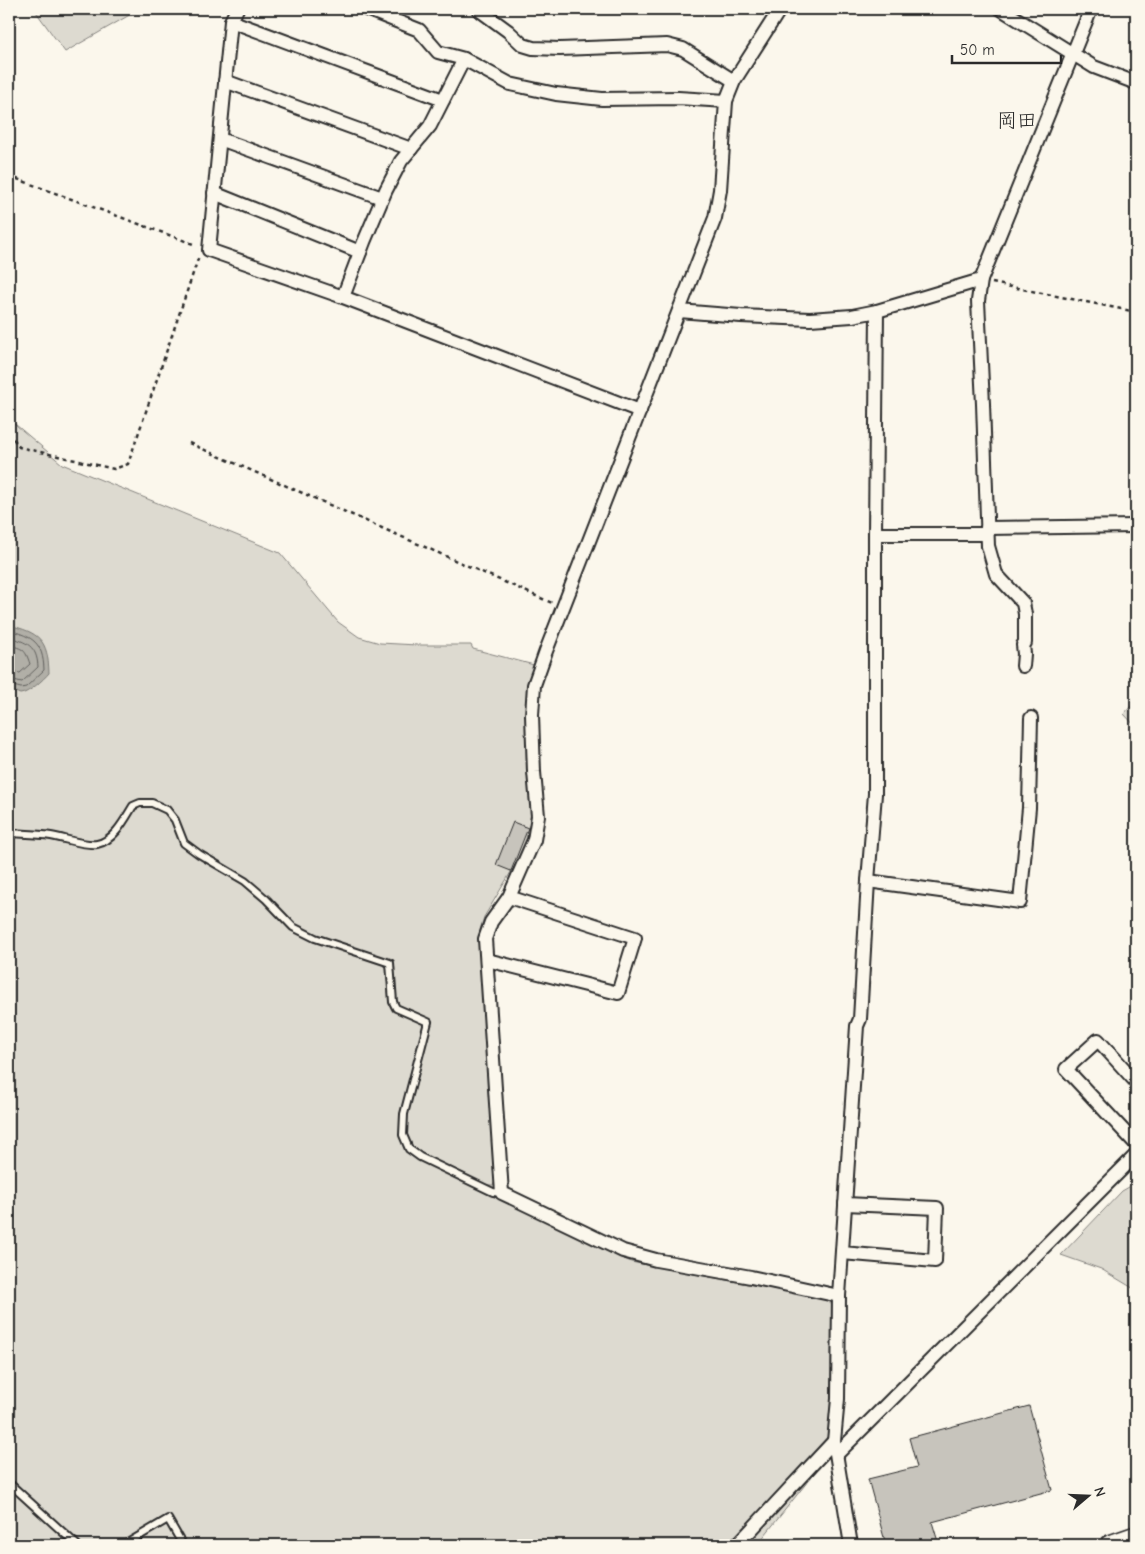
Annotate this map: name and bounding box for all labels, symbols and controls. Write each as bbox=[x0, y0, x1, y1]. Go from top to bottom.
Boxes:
scale bar bbox=[952, 32, 1061, 64]
text: 50 m bbox=[960, 41, 995, 59]
district label: 岡田 bbox=[997, 109, 1037, 132]
north arrow bbox=[1062, 1472, 1112, 1522]
text: N bbox=[1090, 1485, 1109, 1499]

